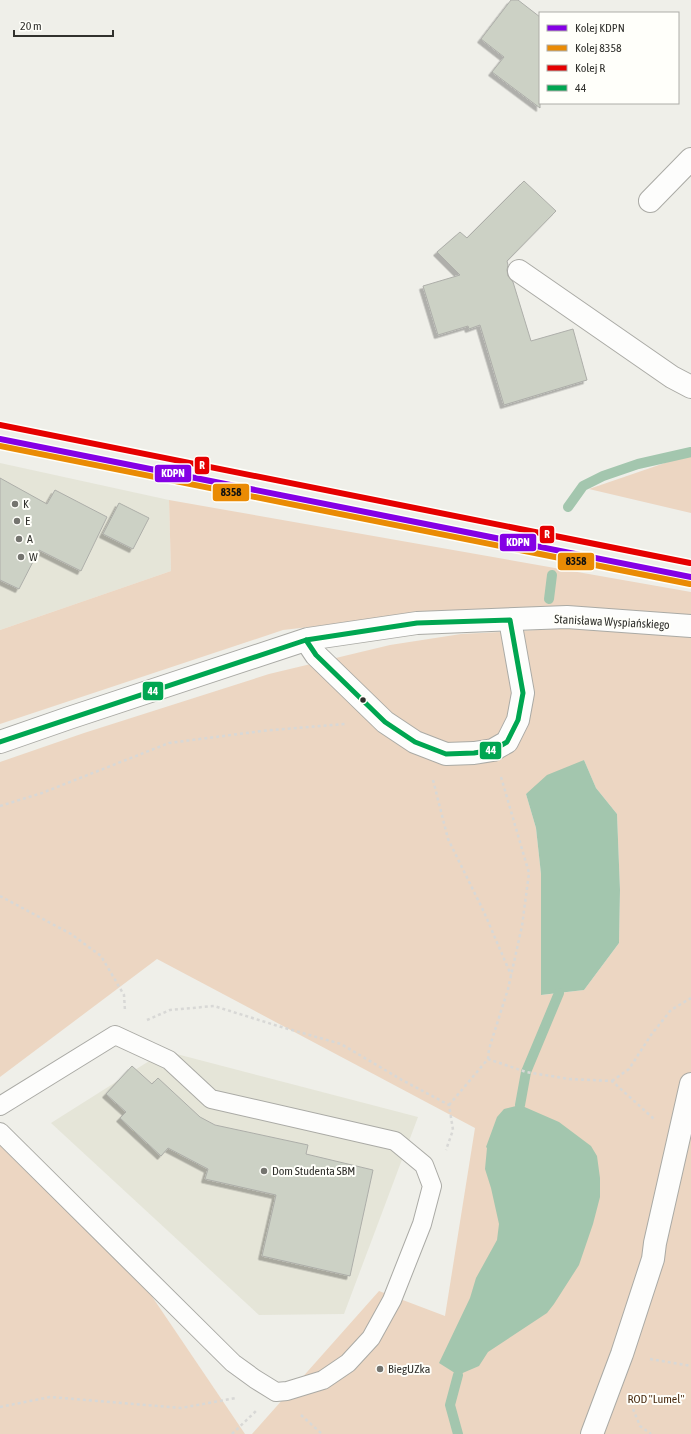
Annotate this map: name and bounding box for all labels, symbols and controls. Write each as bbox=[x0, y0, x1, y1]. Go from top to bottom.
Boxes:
scale bar bbox=[14, 12, 113, 38]
legend bbox=[539, 12, 679, 104]
text: 20 m bbox=[20, 19, 42, 33]
text: Kolej KDPN bbox=[575, 21, 625, 35]
text: Kolej 8358 bbox=[575, 41, 622, 55]
text: Kolej R bbox=[575, 61, 605, 75]
text: 44 bbox=[575, 81, 587, 95]
line badge: R bbox=[194, 456, 210, 475]
text: R bbox=[199, 459, 205, 471]
line badge: KDPN bbox=[154, 464, 192, 483]
text: KDPN bbox=[161, 467, 185, 479]
line badge: 8358 bbox=[212, 483, 250, 502]
text: 8358 bbox=[221, 486, 241, 498]
place label: K bbox=[23, 497, 29, 511]
marker: K bbox=[10, 499, 20, 509]
place label: E bbox=[25, 514, 30, 528]
marker: E bbox=[12, 516, 22, 526]
line badge: R bbox=[539, 525, 555, 544]
text: R bbox=[544, 528, 550, 540]
place label: A bbox=[27, 532, 33, 546]
line badge: KDPN bbox=[499, 533, 537, 552]
marker: A bbox=[14, 534, 24, 544]
text: KDPN bbox=[506, 536, 530, 548]
place label: W bbox=[29, 550, 38, 564]
marker: W bbox=[16, 552, 26, 562]
line badge: 8358 bbox=[557, 552, 595, 571]
text: 8358 bbox=[566, 555, 586, 567]
street label: Stanisława Wyspiańskiego bbox=[554, 612, 670, 632]
line badge: 44 bbox=[142, 681, 164, 701]
text: 44 bbox=[147, 685, 158, 697]
unlabelled marker bbox=[358, 695, 368, 705]
line badge: 44 bbox=[479, 741, 502, 760]
text: 44 bbox=[485, 744, 496, 756]
place label: Dom Studenta SBM bbox=[272, 1164, 355, 1178]
marker: Dom Studenta SBM bbox=[259, 1166, 269, 1176]
place label: BiegUZka bbox=[388, 1362, 430, 1376]
marker: BiegUZka bbox=[375, 1364, 385, 1374]
park label: ROD "Lumel" bbox=[628, 1392, 684, 1406]

